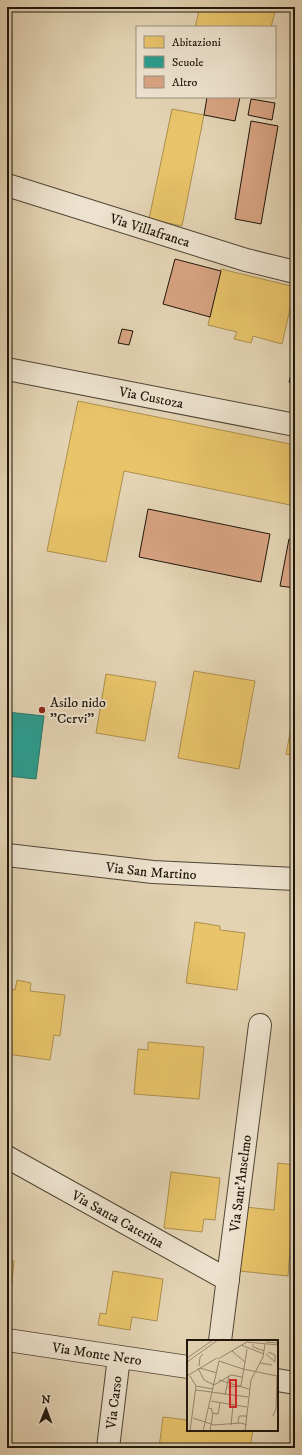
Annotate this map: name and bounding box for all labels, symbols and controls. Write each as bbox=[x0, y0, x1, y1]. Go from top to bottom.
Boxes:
legend bbox=[136, 26, 276, 98]
text: Abitazioni bbox=[172, 35, 221, 50]
text: Scuole bbox=[172, 55, 204, 70]
text: Altro bbox=[172, 75, 198, 90]
street label: Via Villafranca bbox=[107, 210, 192, 252]
street label: Via Custoza bbox=[116, 383, 185, 413]
place label: Asilo nido "Cervi" bbox=[50, 694, 106, 728]
marker: Asilo nido "Cervi" bbox=[37, 705, 47, 715]
street label: Via San Martino bbox=[104, 858, 197, 884]
street label: Via Sant'Anselmo bbox=[226, 1134, 256, 1234]
street label: Via Santa Caterina bbox=[67, 1186, 167, 1253]
street label: Via Monte Nero bbox=[50, 1339, 143, 1370]
inset map bbox=[187, 1340, 278, 1431]
street label: Via Carso bbox=[102, 1375, 127, 1431]
north arrow bbox=[26, 1389, 66, 1429]
text: N bbox=[42, 1393, 51, 1407]

